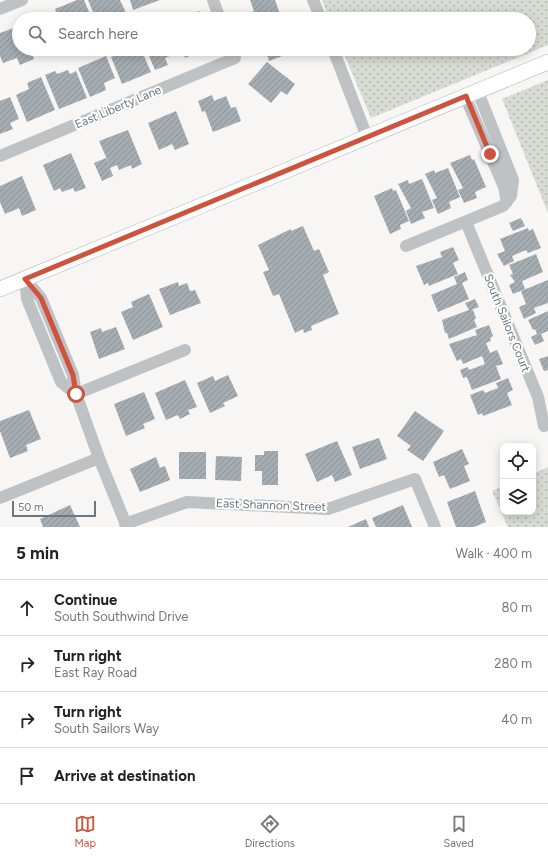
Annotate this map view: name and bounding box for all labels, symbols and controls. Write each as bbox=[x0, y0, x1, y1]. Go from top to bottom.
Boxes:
search box bbox=[12, 12, 536, 56]
icon: search bbox=[26, 23, 48, 45]
text: Search here bbox=[58, 25, 138, 43]
street label: East Liberty Lane bbox=[73, 82, 164, 131]
route end bbox=[481, 145, 499, 163]
street label: South Sailors Court bbox=[481, 272, 533, 375]
route start bbox=[67, 385, 85, 403]
map controls bbox=[500, 443, 536, 515]
button: locate bbox=[500, 443, 536, 479]
button: layers bbox=[500, 479, 536, 515]
street label: East Shannon Street bbox=[216, 496, 327, 514]
scale bar bbox=[12, 499, 96, 518]
text: 50 m bbox=[18, 501, 43, 514]
text: 5 min bbox=[16, 543, 59, 563]
text: Walk · 400 m bbox=[456, 546, 532, 561]
text: Continue bbox=[54, 591, 117, 609]
icon: ahead bbox=[16, 597, 38, 619]
text: 80 m bbox=[501, 600, 532, 615]
text: South Southwind Drive bbox=[54, 609, 188, 624]
text: Turn right bbox=[54, 647, 122, 665]
icon: right bbox=[16, 653, 38, 675]
text: 280 m bbox=[494, 656, 532, 671]
text: East Ray Road bbox=[54, 665, 137, 680]
text: Turn right bbox=[54, 703, 122, 721]
icon: right bbox=[16, 709, 38, 731]
text: 40 m bbox=[501, 712, 532, 727]
text: South Sailors Way bbox=[54, 721, 159, 736]
icon: arrive bbox=[16, 765, 38, 787]
text: Arrive at destination bbox=[54, 767, 195, 785]
tab: Map bbox=[74, 813, 96, 850]
tab: Directions bbox=[245, 813, 295, 850]
tab: Saved bbox=[443, 813, 474, 850]

